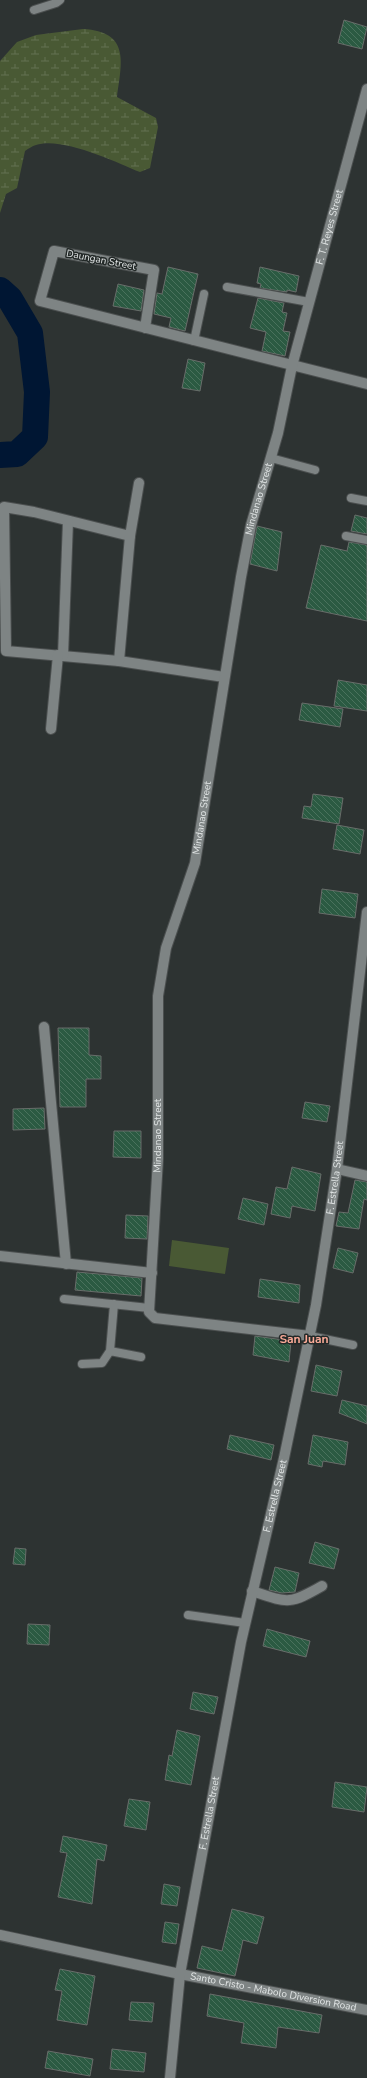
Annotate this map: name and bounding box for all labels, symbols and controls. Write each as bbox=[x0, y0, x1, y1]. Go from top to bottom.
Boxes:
street label: F. T. Reyes Street bbox=[313, 188, 347, 266]
street label: Daungan Street bbox=[65, 246, 138, 274]
street label: Mindanao Street bbox=[242, 461, 276, 536]
street label: Mindanao Street bbox=[189, 780, 215, 856]
street label: Mindanao Street bbox=[150, 1098, 165, 1173]
street label: F. Estrella Street bbox=[323, 1140, 347, 1216]
district label: San Juan bbox=[279, 1331, 329, 1347]
street label: F. Estrella Street bbox=[260, 1458, 290, 1534]
street label: F. Estrella Street bbox=[196, 1775, 223, 1851]
street label: Santo Cristo - Mabolo Diversion Road bbox=[189, 1969, 358, 2015]

